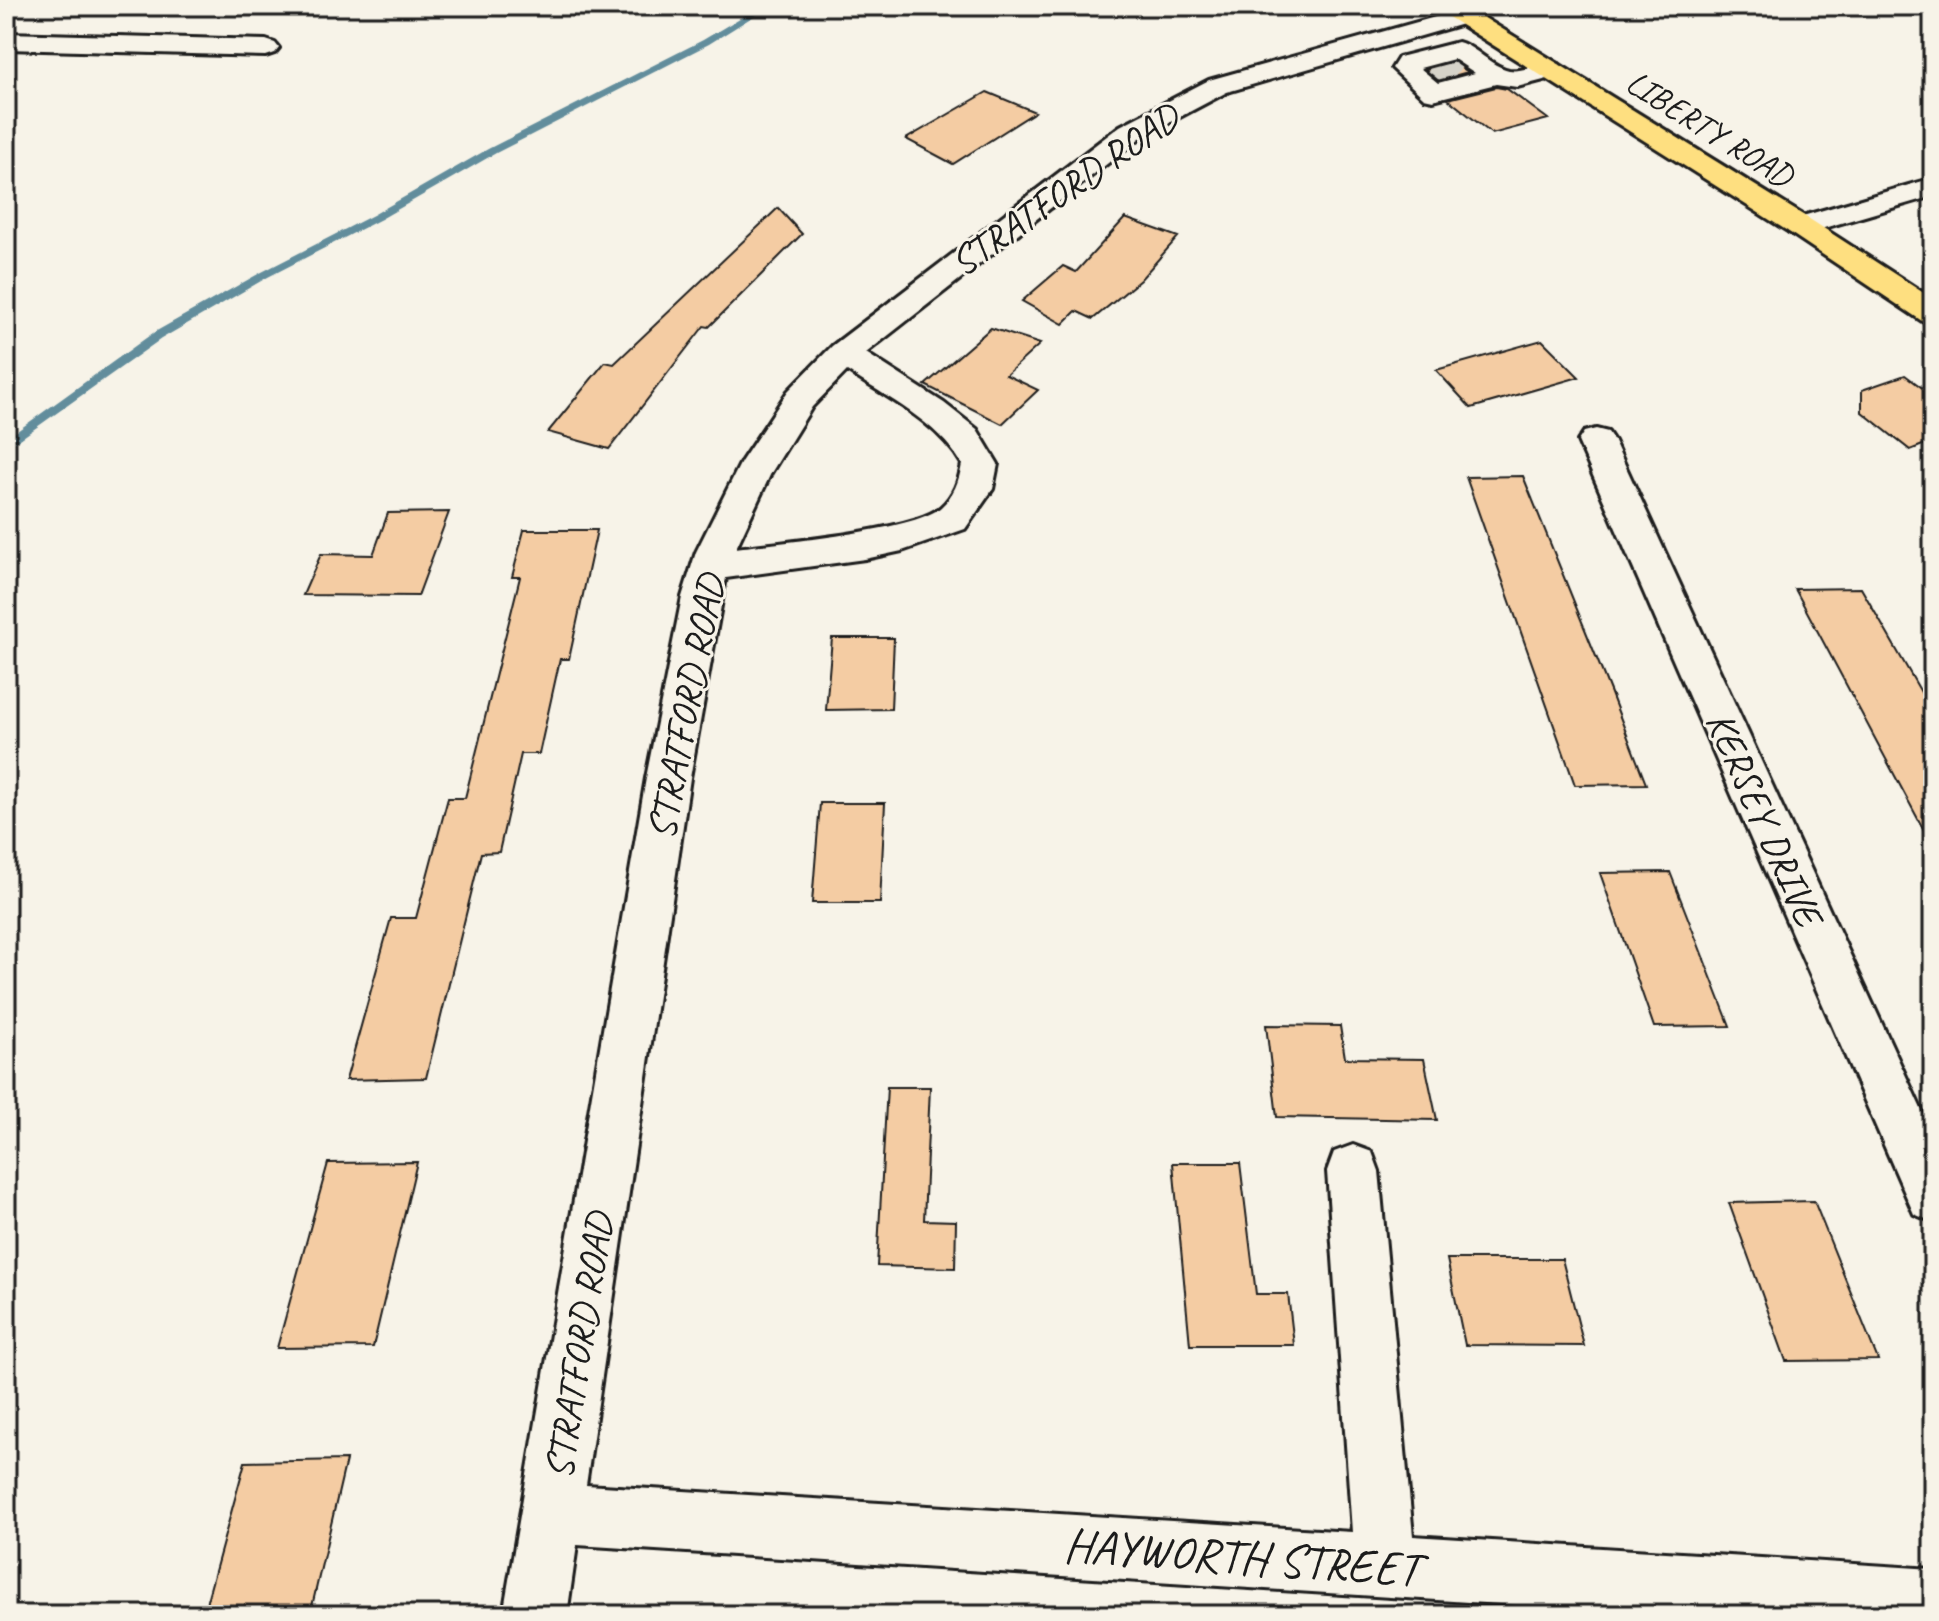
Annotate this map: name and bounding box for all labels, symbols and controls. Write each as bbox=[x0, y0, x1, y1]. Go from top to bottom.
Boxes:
street label: LIBERTY ROAD bbox=[1619, 60, 1804, 198]
street label: STRATFORD ROAD bbox=[941, 90, 1192, 287]
street label: STRATFORD ROAD bbox=[636, 567, 737, 843]
street label: KERSEY DRIVE bbox=[1695, 704, 1835, 937]
street label: STRATFORD ROAD bbox=[533, 1206, 625, 1482]
street label: HAYWORTH STREET bbox=[1062, 1515, 1431, 1600]

